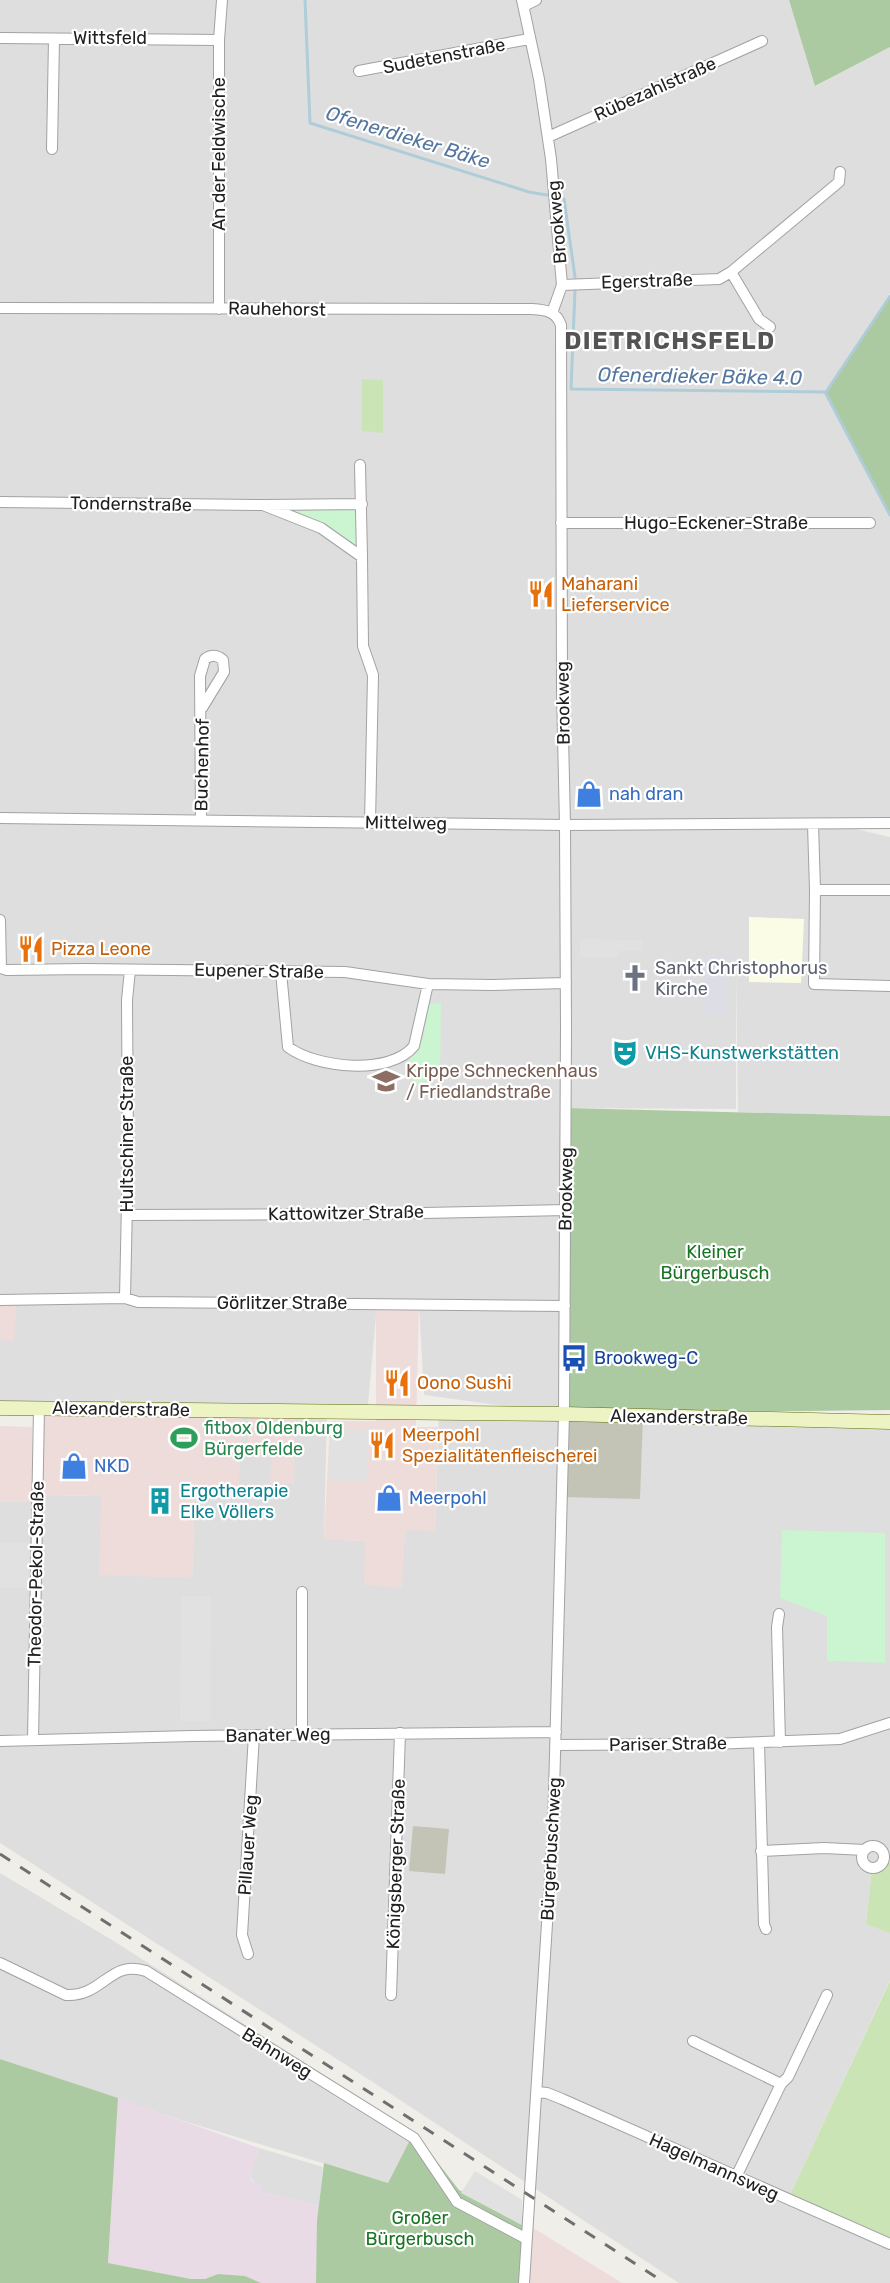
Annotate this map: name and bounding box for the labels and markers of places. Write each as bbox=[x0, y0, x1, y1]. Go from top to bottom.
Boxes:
place label: Maharani Lieferservice bbox=[561, 573, 670, 616]
restaurant icon: Maharani Lieferservice bbox=[526, 579, 556, 609]
shop icon: nah dran bbox=[574, 779, 604, 809]
place label: nah dran bbox=[609, 783, 683, 805]
restaurant icon: Pizza Leone bbox=[16, 934, 46, 964]
place label: Pizza Leone bbox=[51, 938, 151, 960]
place label: Sankt Christophorus Kirche bbox=[655, 957, 827, 1000]
church icon: Sankt Christophorus Kirche bbox=[620, 963, 650, 993]
theatre icon: VHS-Kunstwerkstätten bbox=[610, 1038, 640, 1068]
place label: VHS-Kunstwerkstätten bbox=[645, 1042, 839, 1064]
place label: Krippe Schneckenhaus / Friedlandstraße bbox=[406, 1060, 598, 1103]
school or university icon: Krippe Schneckenhaus / Friedlandstraße bbox=[371, 1066, 401, 1096]
bus stop icon: Brookweg-C bbox=[559, 1343, 589, 1373]
place label: Brookweg-C bbox=[594, 1347, 698, 1369]
restaurant icon: Oono Sushi bbox=[382, 1368, 412, 1398]
place label: Oono Sushi bbox=[417, 1372, 512, 1394]
place label: fitbox Oldenburg Bürgerfelde bbox=[204, 1417, 343, 1460]
sports icon: fitbox Oldenburg Bürgerfelde bbox=[169, 1423, 199, 1453]
place label: Meerpohl Spezialitätenfleischerei bbox=[402, 1424, 597, 1467]
restaurant icon: Meerpohl Spezialitätenfleischerei bbox=[367, 1430, 397, 1460]
shop icon: NKD bbox=[59, 1451, 89, 1481]
place label: NKD bbox=[94, 1455, 130, 1477]
place label: Ergotherapie Elke Völlers bbox=[180, 1480, 288, 1523]
shop icon: Meerpohl bbox=[374, 1483, 404, 1513]
building icon: Ergotherapie Elke Völlers bbox=[145, 1486, 175, 1516]
place label: Meerpohl bbox=[409, 1487, 487, 1509]

